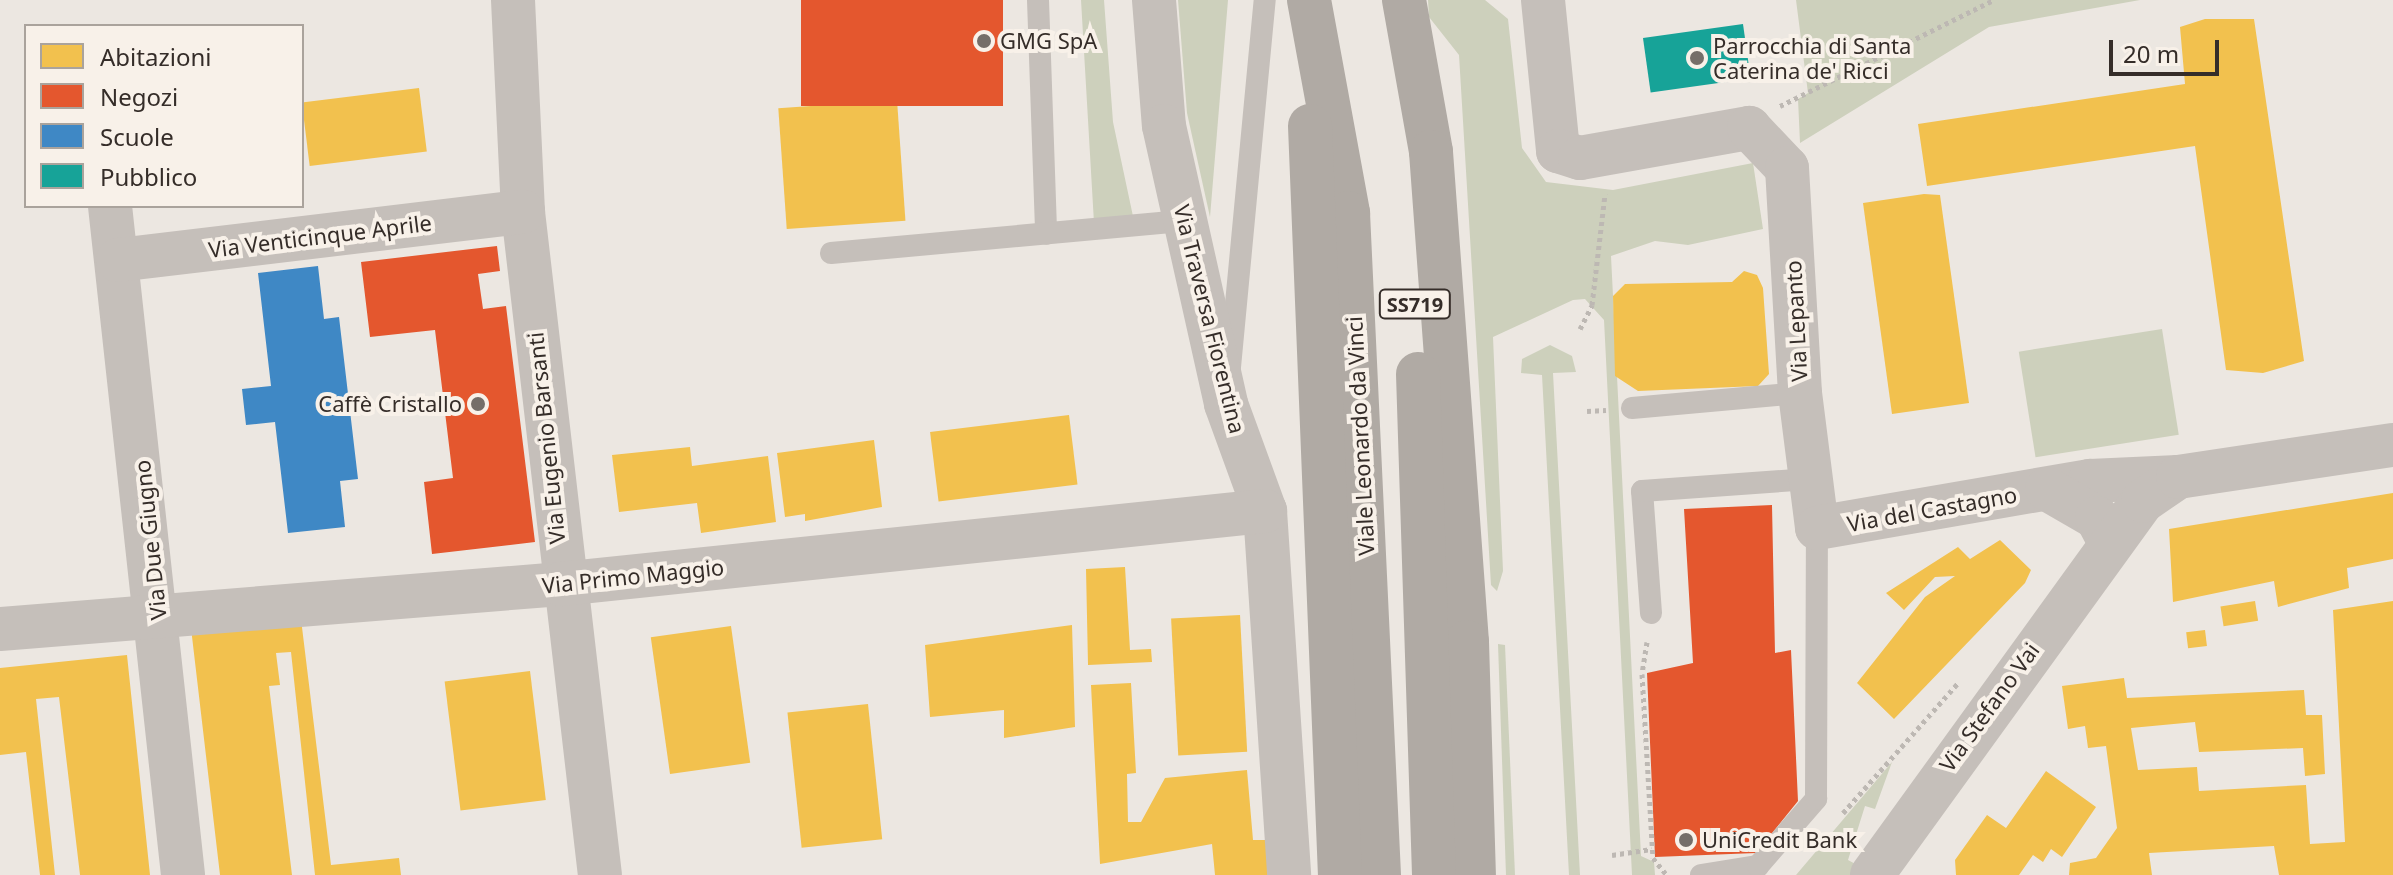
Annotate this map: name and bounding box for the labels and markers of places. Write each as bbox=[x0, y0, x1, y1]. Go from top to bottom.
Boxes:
place label: GMG SpA bbox=[1000, 28, 1097, 54]
marker: GMG SpA bbox=[975, 32, 993, 50]
place label: Parrocchia di Santa Caterina de' Ricci bbox=[1713, 32, 1911, 84]
marker: Parrocchia di Santa Caterina de' Ricci bbox=[1688, 49, 1706, 67]
place label: Caffè Cristallo bbox=[318, 391, 462, 417]
marker: Caffè Cristallo bbox=[469, 395, 487, 413]
place label: UniCredit Bank bbox=[1702, 827, 1857, 853]
marker: UniCredit Bank bbox=[1677, 831, 1695, 849]

